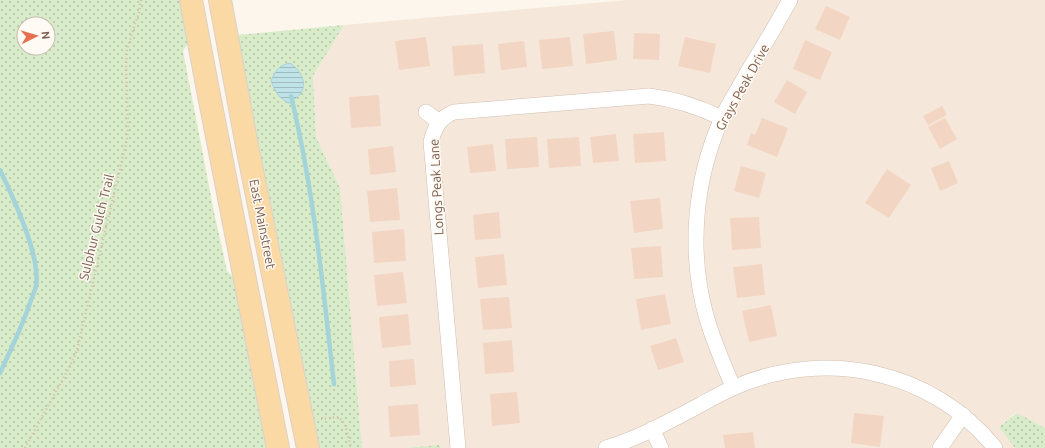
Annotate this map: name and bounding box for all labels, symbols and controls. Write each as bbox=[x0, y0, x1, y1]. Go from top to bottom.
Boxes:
north arrow bbox=[16, 16, 56, 56]
text: N bbox=[40, 31, 52, 40]
street label: Grays Peak Drive bbox=[712, 41, 772, 133]
street label: Longs Peak Lane bbox=[426, 138, 446, 236]
street label: Sulphur Gulch Trail bbox=[76, 172, 116, 281]
street label: East Mainstreet bbox=[247, 178, 279, 270]

